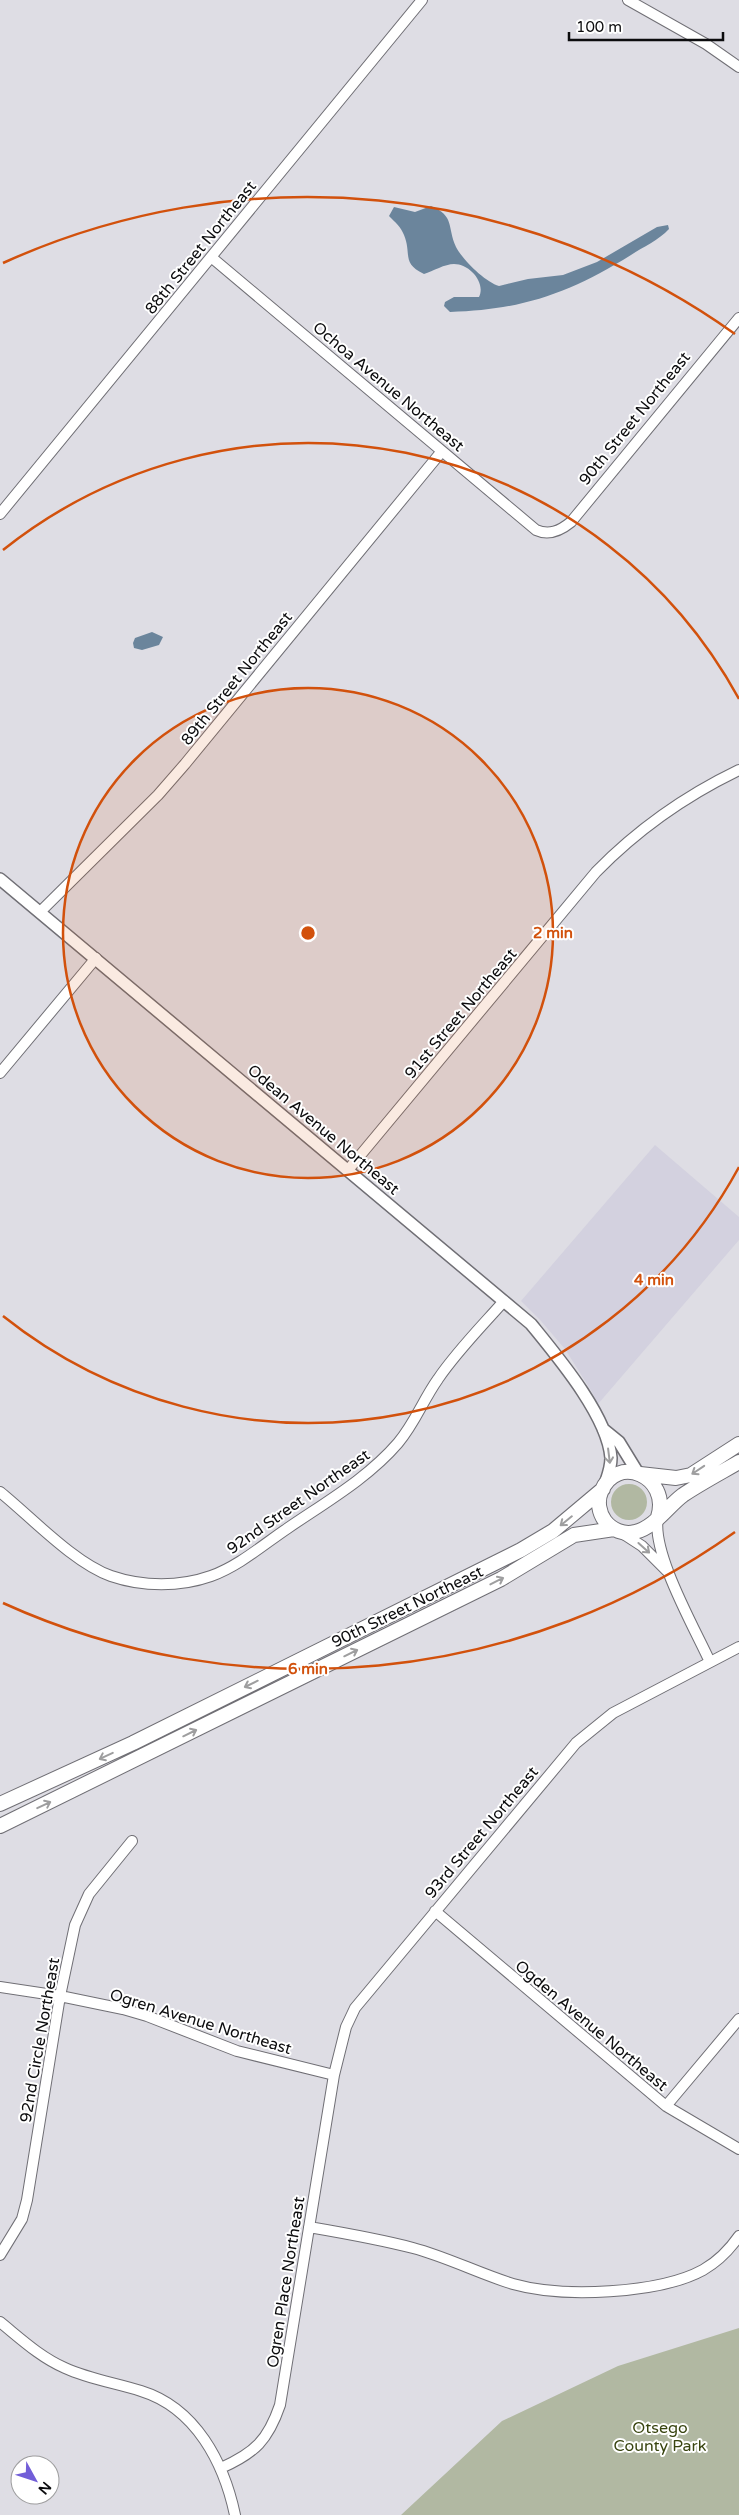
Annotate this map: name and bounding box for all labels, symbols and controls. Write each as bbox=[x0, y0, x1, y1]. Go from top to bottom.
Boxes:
scale bar bbox=[569, 10, 723, 42]
text: 100 m bbox=[576, 18, 622, 36]
street label: 88th Street Northeast bbox=[141, 177, 261, 318]
street label: Ochoa Avenue Northeast bbox=[309, 318, 468, 456]
street label: 90th Street Northeast bbox=[575, 348, 695, 489]
street label: 89th Street Northeast bbox=[177, 608, 297, 749]
centre of rings bbox=[299, 924, 317, 942]
text: 2 min bbox=[533, 924, 573, 942]
street label: 91st Street Northeast bbox=[400, 944, 521, 1083]
street label: Odean Avenue Northeast bbox=[243, 1060, 403, 1199]
text: 4 min bbox=[634, 1271, 674, 1289]
street label: 92nd Street Northeast bbox=[223, 1445, 374, 1559]
one-way arrow bbox=[605, 1447, 615, 1463]
one-way arrow bbox=[691, 1465, 705, 1475]
one-way arrow bbox=[560, 1516, 573, 1527]
one-way arrow bbox=[637, 1542, 650, 1554]
street label: 90th Street Northeast bbox=[328, 1561, 486, 1652]
one-way arrow bbox=[489, 1576, 504, 1585]
one-way arrow bbox=[343, 1648, 358, 1658]
text: 6 min bbox=[288, 1660, 328, 1678]
one-way arrow bbox=[244, 1679, 259, 1689]
one-way arrow bbox=[182, 1728, 197, 1737]
one-way arrow bbox=[99, 1751, 114, 1761]
street label: 93rd Street Northeast bbox=[421, 1763, 543, 1903]
one-way arrow bbox=[36, 1800, 51, 1809]
street label: 92nd Circle Northeast bbox=[16, 1956, 64, 2124]
street label: Ogden Avenue Northeast bbox=[511, 1956, 672, 2096]
street label: Ogren Avenue Northeast bbox=[107, 1985, 294, 2059]
street label: Ogren Place Northeast bbox=[263, 2195, 309, 2369]
park label: Otsego County Park bbox=[614, 2418, 707, 2456]
north arrow bbox=[10, 2455, 60, 2505]
text: N bbox=[34, 2478, 55, 2498]

